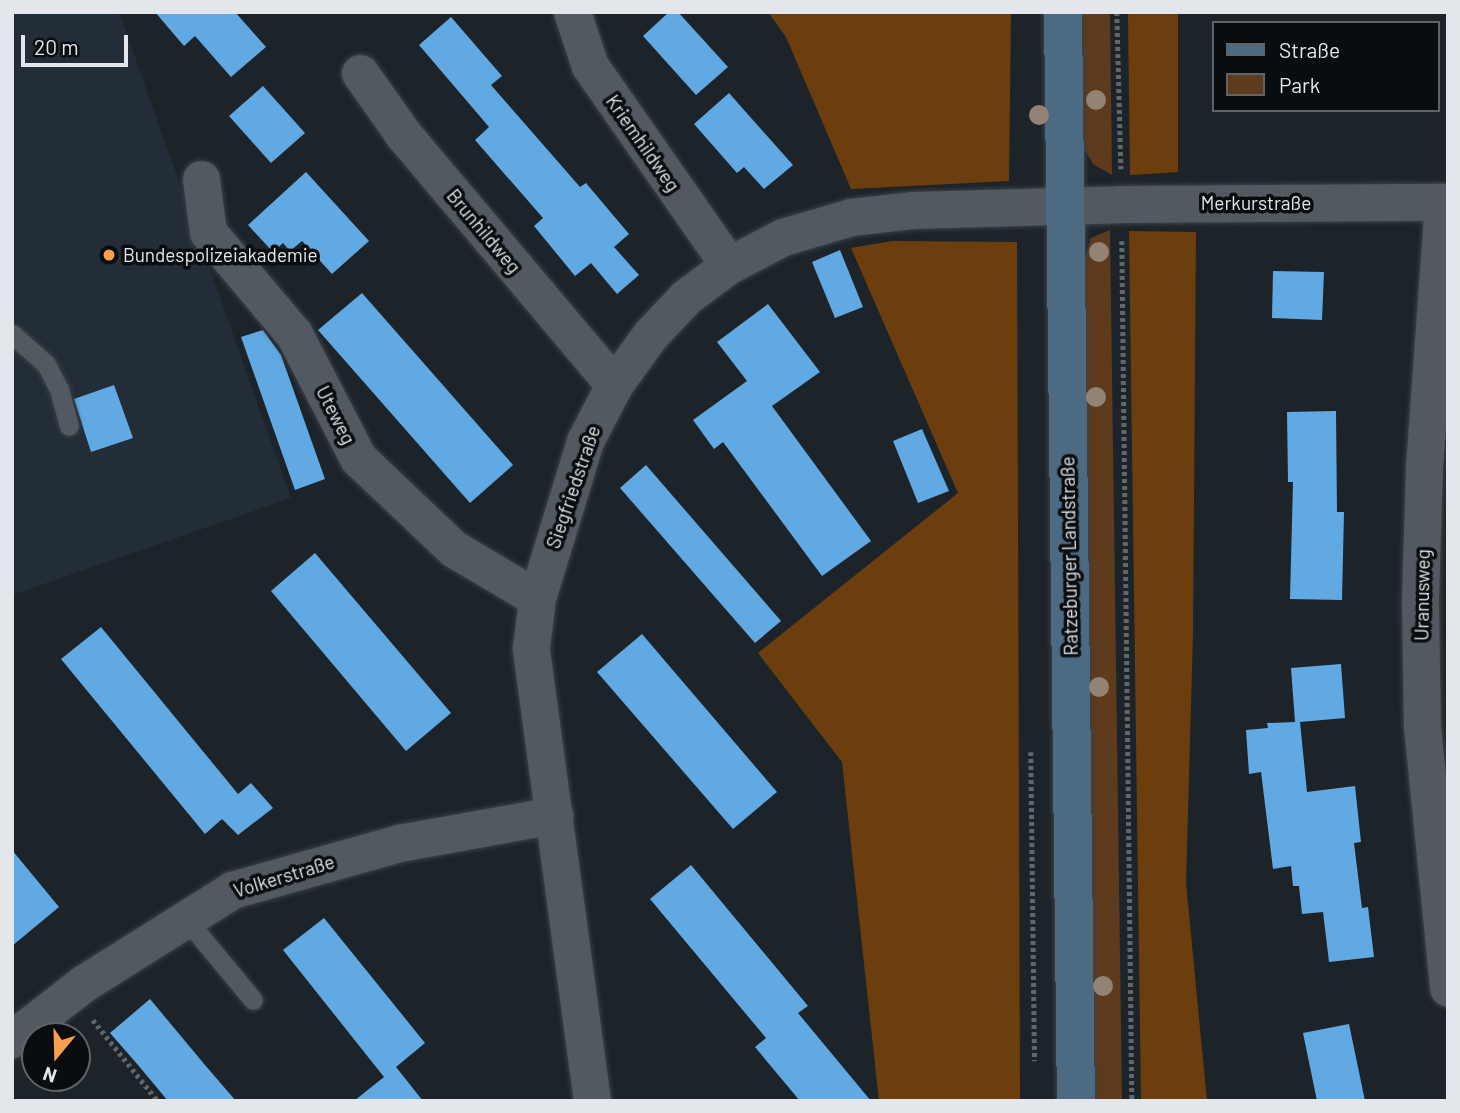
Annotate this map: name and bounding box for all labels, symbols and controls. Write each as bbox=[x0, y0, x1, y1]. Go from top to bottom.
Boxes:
scale bar bbox=[24, 21, 131, 65]
legend bbox=[1212, 21, 1439, 112]
text: 20 m bbox=[34, 34, 79, 59]
text: Straße bbox=[1279, 37, 1340, 62]
text: Park bbox=[1279, 72, 1320, 97]
street label: Kriemhildweg bbox=[601, 90, 685, 196]
street label: Brunhildweg bbox=[442, 184, 526, 278]
street label: Merkurstraße bbox=[1201, 192, 1311, 214]
place label: Bundespolizeiakademie bbox=[123, 244, 318, 266]
marker: Bundespolizeiakademie bbox=[101, 247, 117, 263]
street label: Uteweg bbox=[312, 382, 360, 448]
street label: Siegfriedstraße bbox=[541, 422, 605, 552]
street label: Ratzeburger Landstraße bbox=[1056, 456, 1082, 656]
street label: Uranusweg bbox=[1410, 549, 1434, 641]
street label: Volkerstraße bbox=[231, 850, 337, 902]
north arrow bbox=[21, 1022, 91, 1092]
text: N bbox=[40, 1063, 59, 1088]

